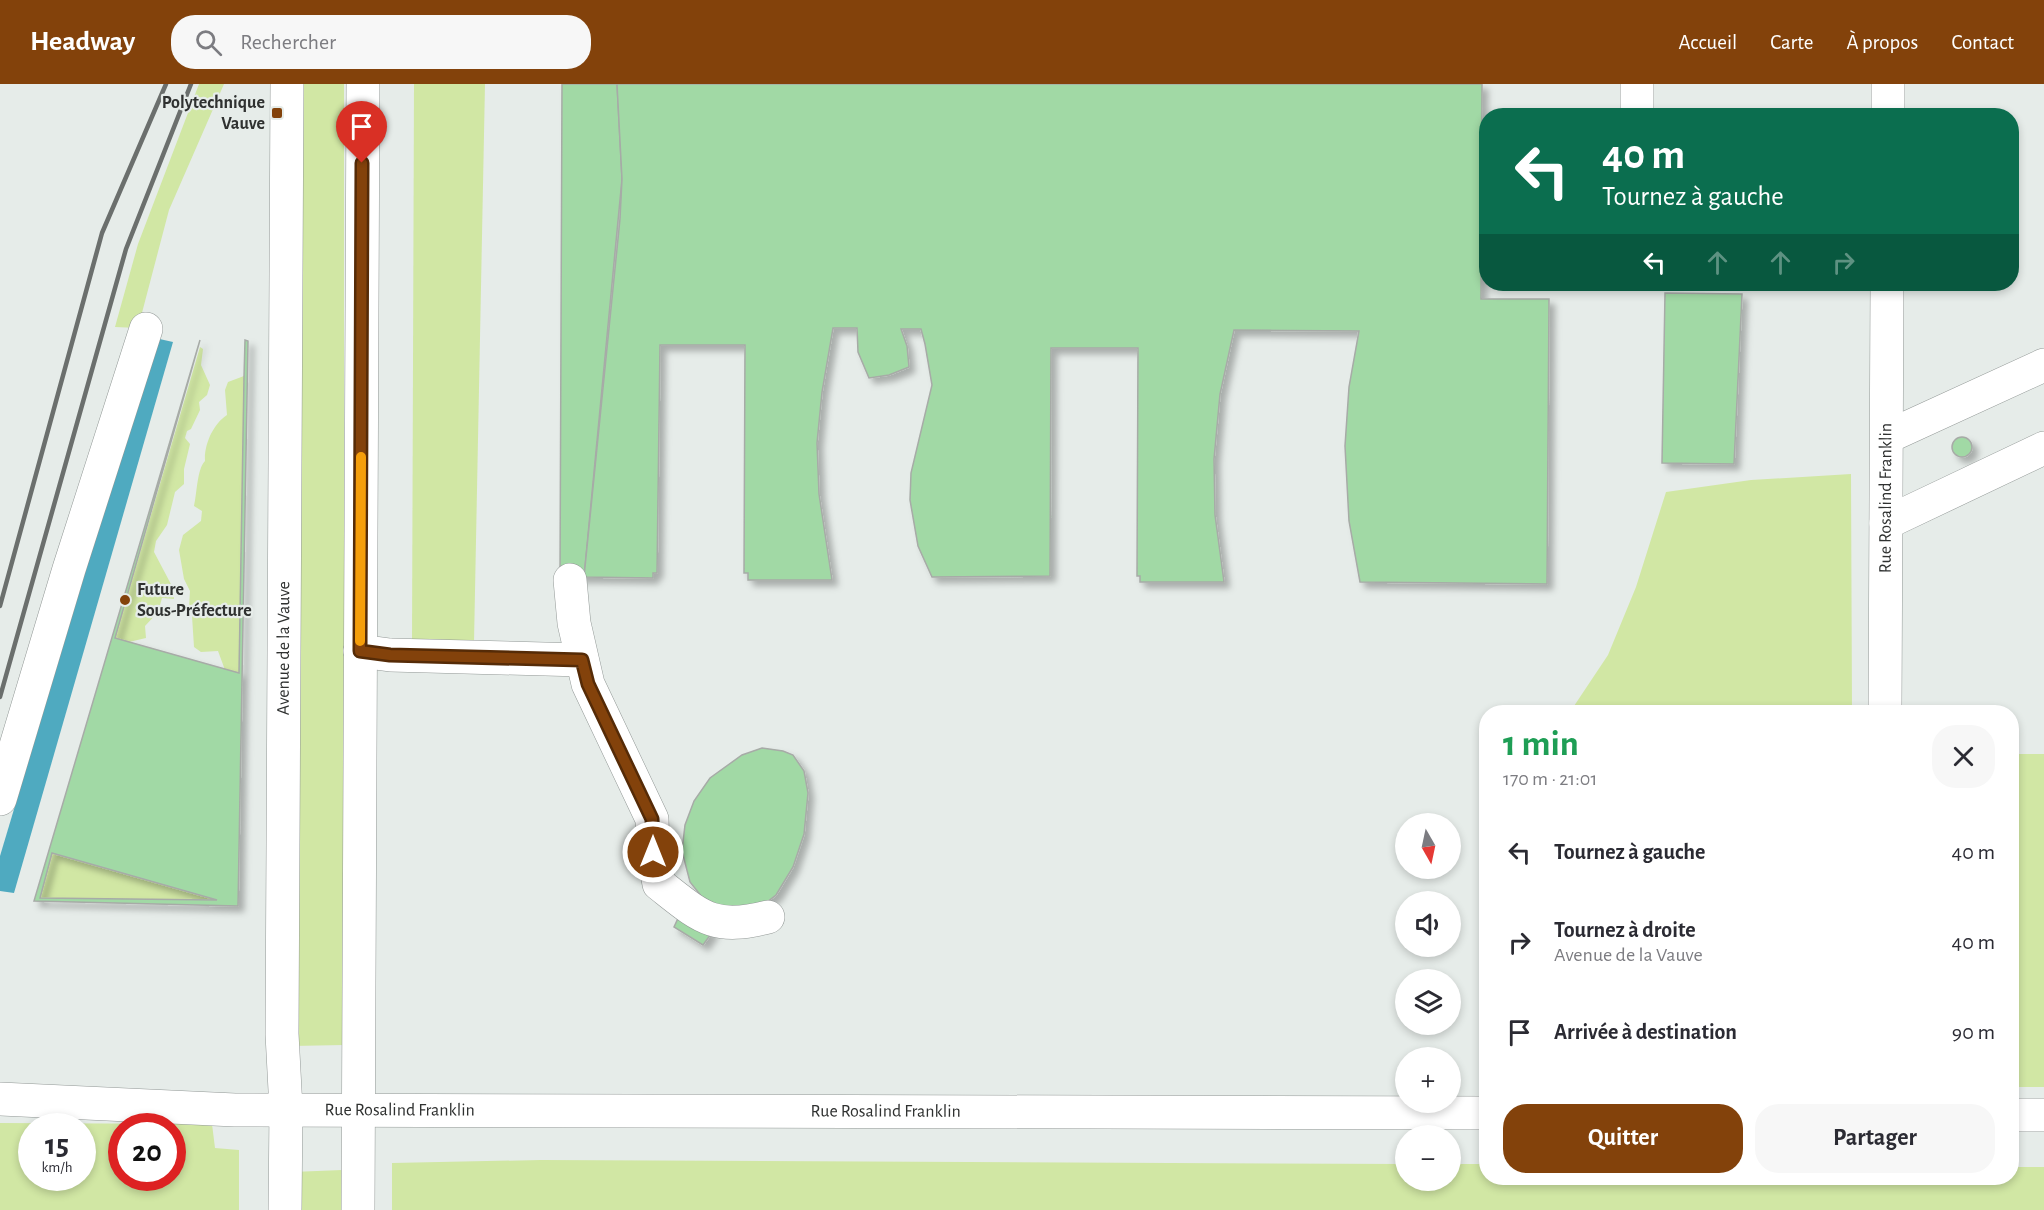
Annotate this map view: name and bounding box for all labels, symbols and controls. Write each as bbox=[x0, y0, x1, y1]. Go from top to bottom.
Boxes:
search box bbox=[171, 15, 591, 69]
icon: search bbox=[192, 26, 225, 59]
text: Headway bbox=[30, 28, 135, 56]
text: Rechercher bbox=[240, 31, 336, 53]
text: Accueil bbox=[1679, 32, 1737, 53]
text: Carte bbox=[1770, 32, 1813, 53]
text: À propos bbox=[1846, 32, 1918, 53]
text: Contact bbox=[1951, 32, 2014, 53]
place label: Polytechnique Vauve bbox=[162, 94, 265, 133]
pin bbox=[336, 101, 387, 163]
marker: Polytechnique Vauve bbox=[270, 106, 284, 120]
icon: arrive bbox=[345, 110, 378, 143]
icon: left bbox=[1503, 132, 1581, 210]
text: 40 m bbox=[1602, 134, 1685, 176]
text: Tournez à gauche bbox=[1602, 183, 1784, 210]
icon: left bbox=[1638, 246, 1671, 279]
icon: ahead bbox=[1701, 246, 1734, 279]
icon: ahead bbox=[1764, 246, 1797, 279]
icon: right bbox=[1827, 246, 1860, 279]
street label: Rue Rosalind Franklin bbox=[1877, 423, 1895, 573]
place label: Future Sous-Préfecture bbox=[137, 581, 252, 620]
street label: Avenue de la Vauve bbox=[275, 581, 293, 715]
marker: Future Sous-Préfecture bbox=[118, 593, 132, 607]
button: close bbox=[1932, 725, 1995, 788]
text: 1 min bbox=[1503, 726, 1579, 762]
text: 170 m · 21:01 bbox=[1503, 769, 1597, 789]
north arrow bbox=[1395, 813, 1461, 879]
map controls bbox=[1395, 813, 1461, 1191]
position arrow bbox=[621, 820, 685, 884]
icon: left bbox=[1503, 836, 1536, 869]
text: Tournez à gauche bbox=[1554, 841, 1705, 863]
text: 40 m bbox=[1952, 841, 1995, 863]
button: sound bbox=[1395, 891, 1461, 957]
text: Tournez à droite bbox=[1554, 919, 1696, 941]
icon: right bbox=[1503, 926, 1536, 959]
text: 40 m bbox=[1952, 931, 1995, 953]
text: Avenue de la Vauve bbox=[1554, 945, 1703, 965]
button: layers bbox=[1395, 969, 1461, 1035]
icon: arrive bbox=[1503, 1016, 1536, 1049]
text: Arrivée à destination bbox=[1554, 1021, 1737, 1043]
text: 90 m bbox=[1952, 1021, 1995, 1043]
button: + bbox=[1395, 1047, 1461, 1113]
street label: Rue Rosalind Franklin bbox=[325, 1101, 475, 1120]
street label: Rue Rosalind Franklin bbox=[811, 1102, 961, 1121]
button: Quitter bbox=[1503, 1104, 1743, 1173]
button: Partager bbox=[1755, 1104, 1995, 1173]
speed limit sign: 20 bbox=[108, 1113, 186, 1191]
button: − bbox=[1395, 1125, 1461, 1191]
text: 15 bbox=[45, 1130, 69, 1160]
text: km/h bbox=[42, 1160, 72, 1175]

